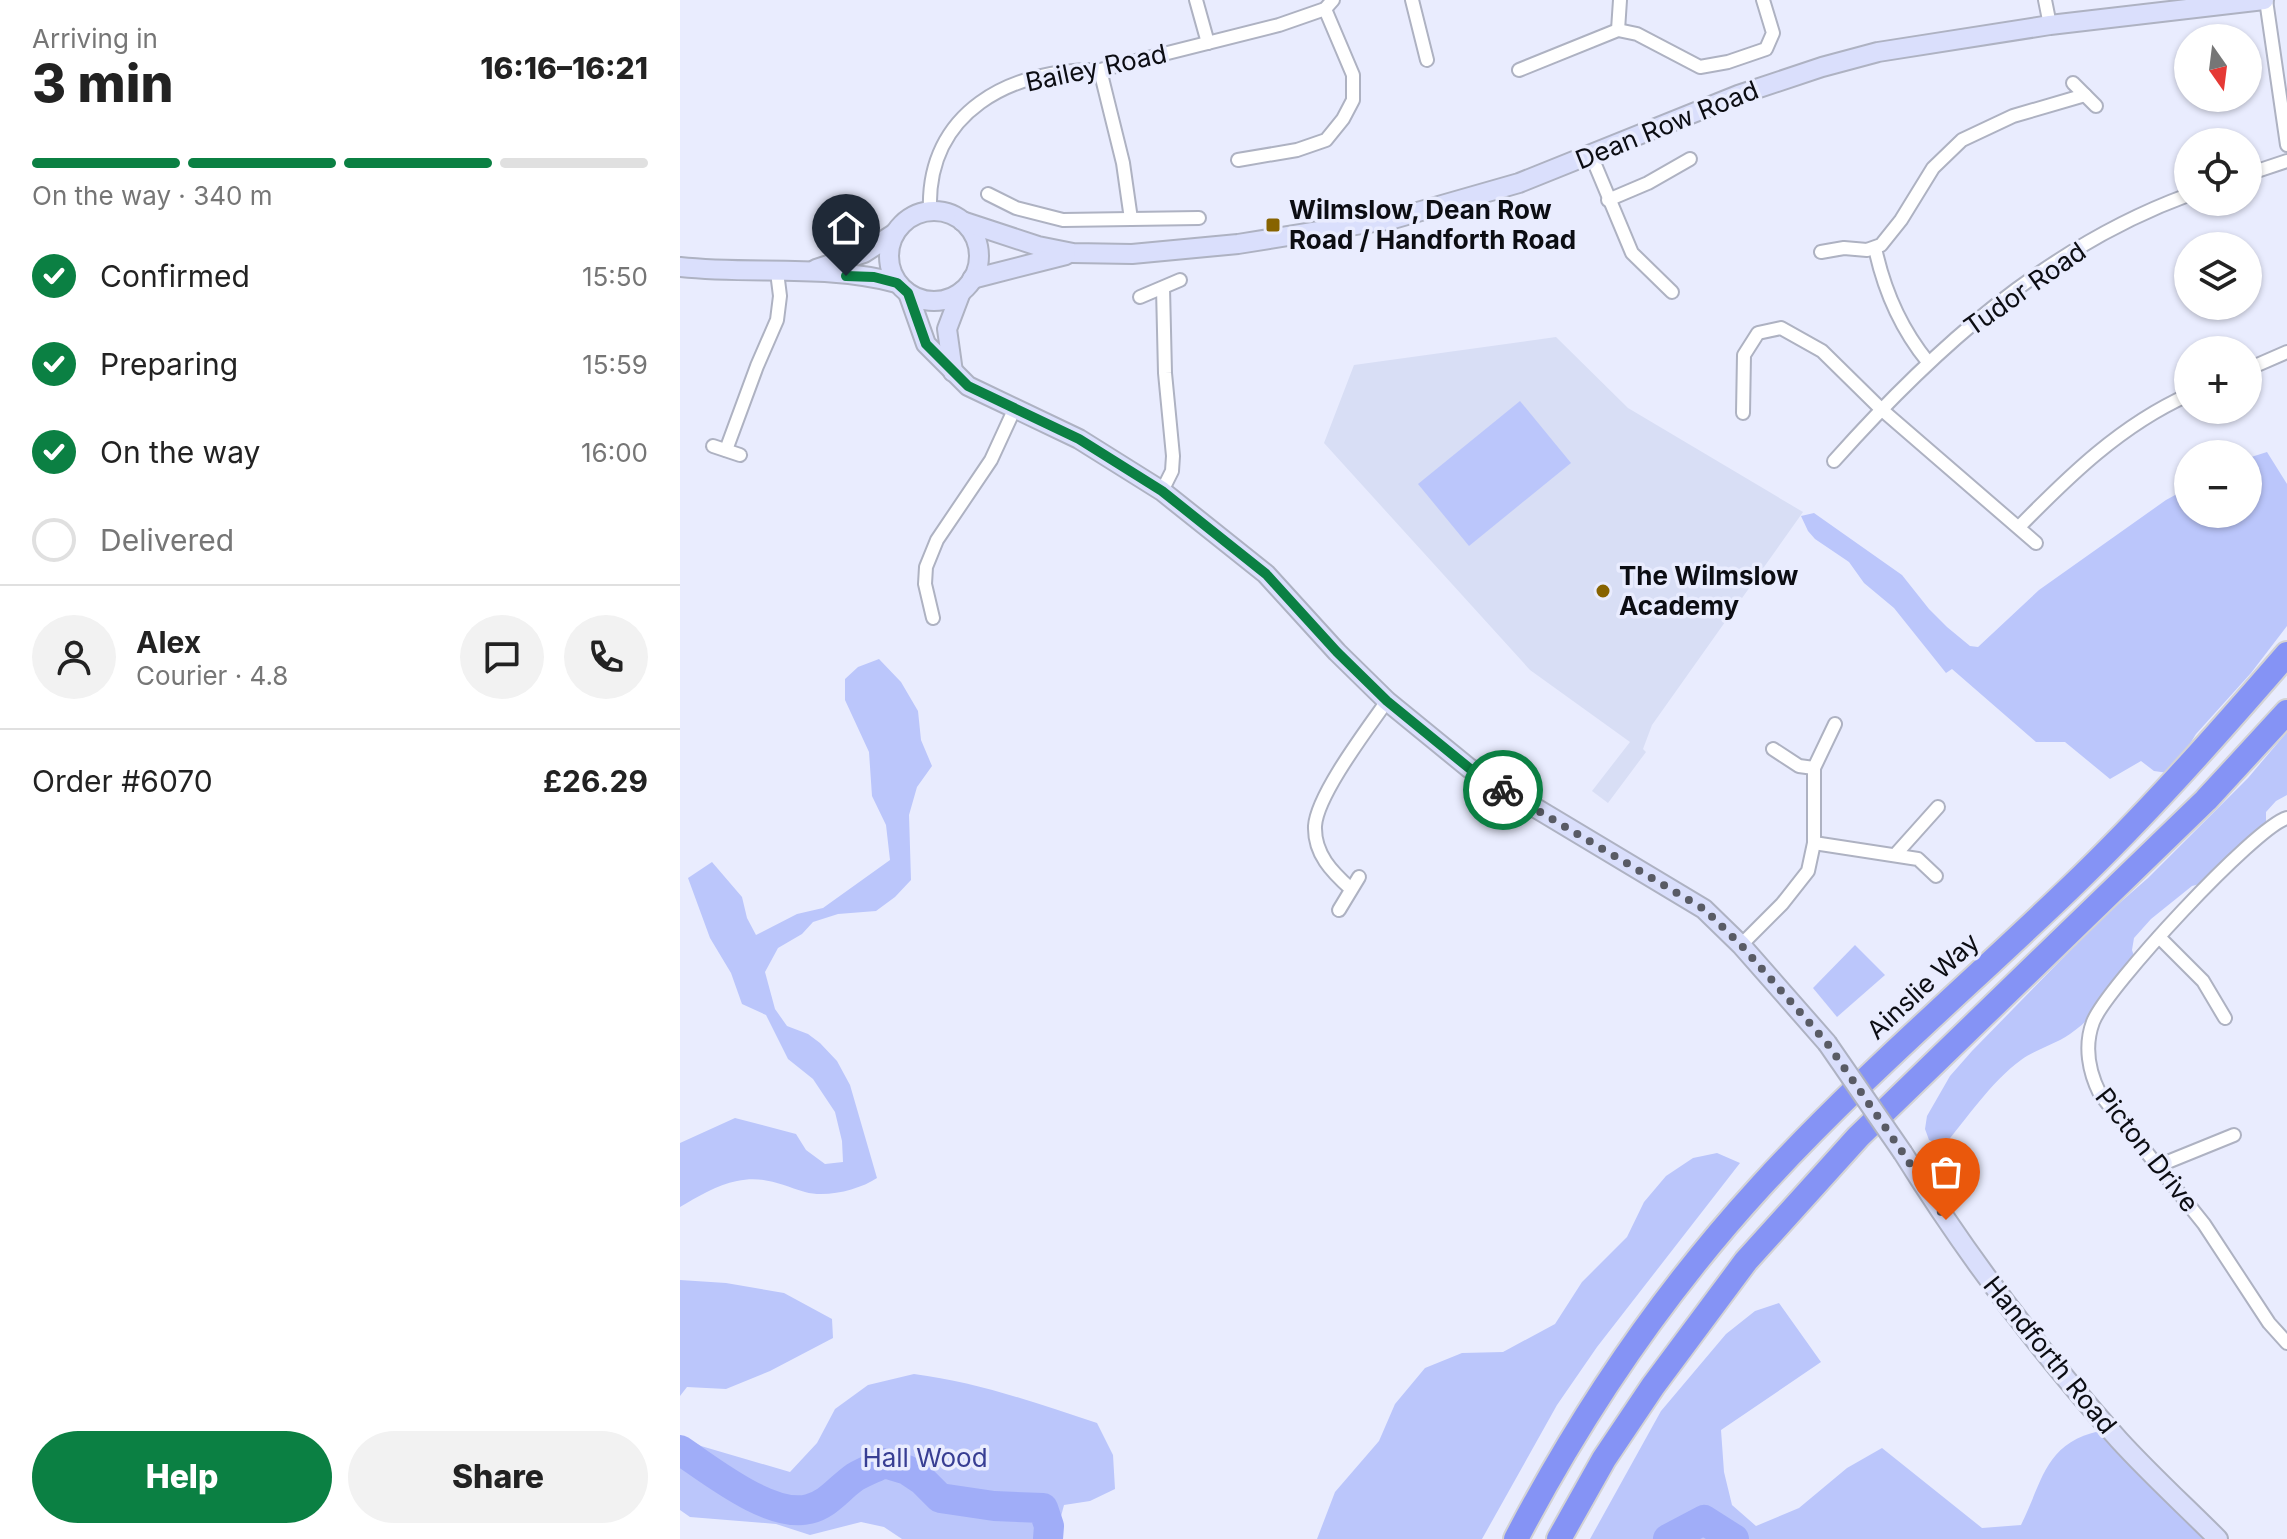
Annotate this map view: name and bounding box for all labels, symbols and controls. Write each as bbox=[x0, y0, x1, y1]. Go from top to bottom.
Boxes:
text: Arriving in bbox=[32, 23, 158, 54]
north arrow bbox=[2174, 24, 2262, 112]
map controls bbox=[2174, 24, 2262, 528]
street label: Bailey Road bbox=[1022, 37, 1169, 98]
text: 16:16–16:21 bbox=[480, 50, 648, 86]
text: 3 min bbox=[32, 52, 174, 115]
street label: Dean Row Road bbox=[1571, 74, 1763, 175]
button: locate bbox=[2174, 128, 2262, 216]
text: On the way · 340 m bbox=[32, 180, 272, 211]
pin bbox=[812, 194, 880, 276]
place label: Wilmslow, Dean Row Road / Handforth Road bbox=[1289, 194, 1576, 255]
icon: home bbox=[824, 206, 868, 250]
marker: Wilmslow, Dean Row Road / Handforth Road bbox=[1264, 216, 1282, 234]
button: layers bbox=[2174, 232, 2262, 320]
street label: Tudor Road bbox=[1958, 235, 2092, 342]
icon: check bbox=[32, 254, 76, 298]
text: Confirmed bbox=[100, 258, 250, 294]
text: 15:50 bbox=[582, 261, 648, 292]
button: + bbox=[2174, 336, 2262, 424]
icon: check bbox=[32, 342, 76, 386]
text: Preparing bbox=[100, 346, 238, 382]
text: 15:59 bbox=[582, 349, 648, 380]
icon: check bbox=[32, 430, 76, 474]
text: On the way bbox=[100, 434, 260, 470]
text: 16:00 bbox=[581, 437, 648, 468]
button: − bbox=[2174, 440, 2262, 528]
text: Delivered bbox=[100, 522, 234, 558]
place label: The Wilmslow Academy bbox=[1619, 560, 1798, 621]
marker: The Wilmslow Academy bbox=[1594, 582, 1612, 600]
button: person bbox=[32, 615, 116, 699]
button: chat bbox=[460, 615, 544, 699]
button: phone bbox=[564, 615, 648, 699]
text: Alex bbox=[136, 624, 201, 660]
text: Courier · 4.8 bbox=[136, 660, 288, 691]
courier bbox=[1463, 750, 1543, 830]
text: Order #6070 bbox=[32, 763, 213, 799]
text: £26.29 bbox=[543, 763, 648, 799]
icon: bike bbox=[1481, 768, 1525, 812]
street label: Ainslie Way bbox=[1860, 926, 1985, 1045]
street label: Picton Drive bbox=[2089, 1082, 2205, 1218]
pin bbox=[1912, 1138, 1980, 1220]
icon: bag bbox=[1924, 1150, 1968, 1194]
street label: Handforth Road bbox=[1977, 1270, 2123, 1440]
button: Help bbox=[32, 1431, 332, 1523]
button: Share bbox=[348, 1431, 648, 1523]
park label: Hall Wood bbox=[862, 1442, 988, 1473]

